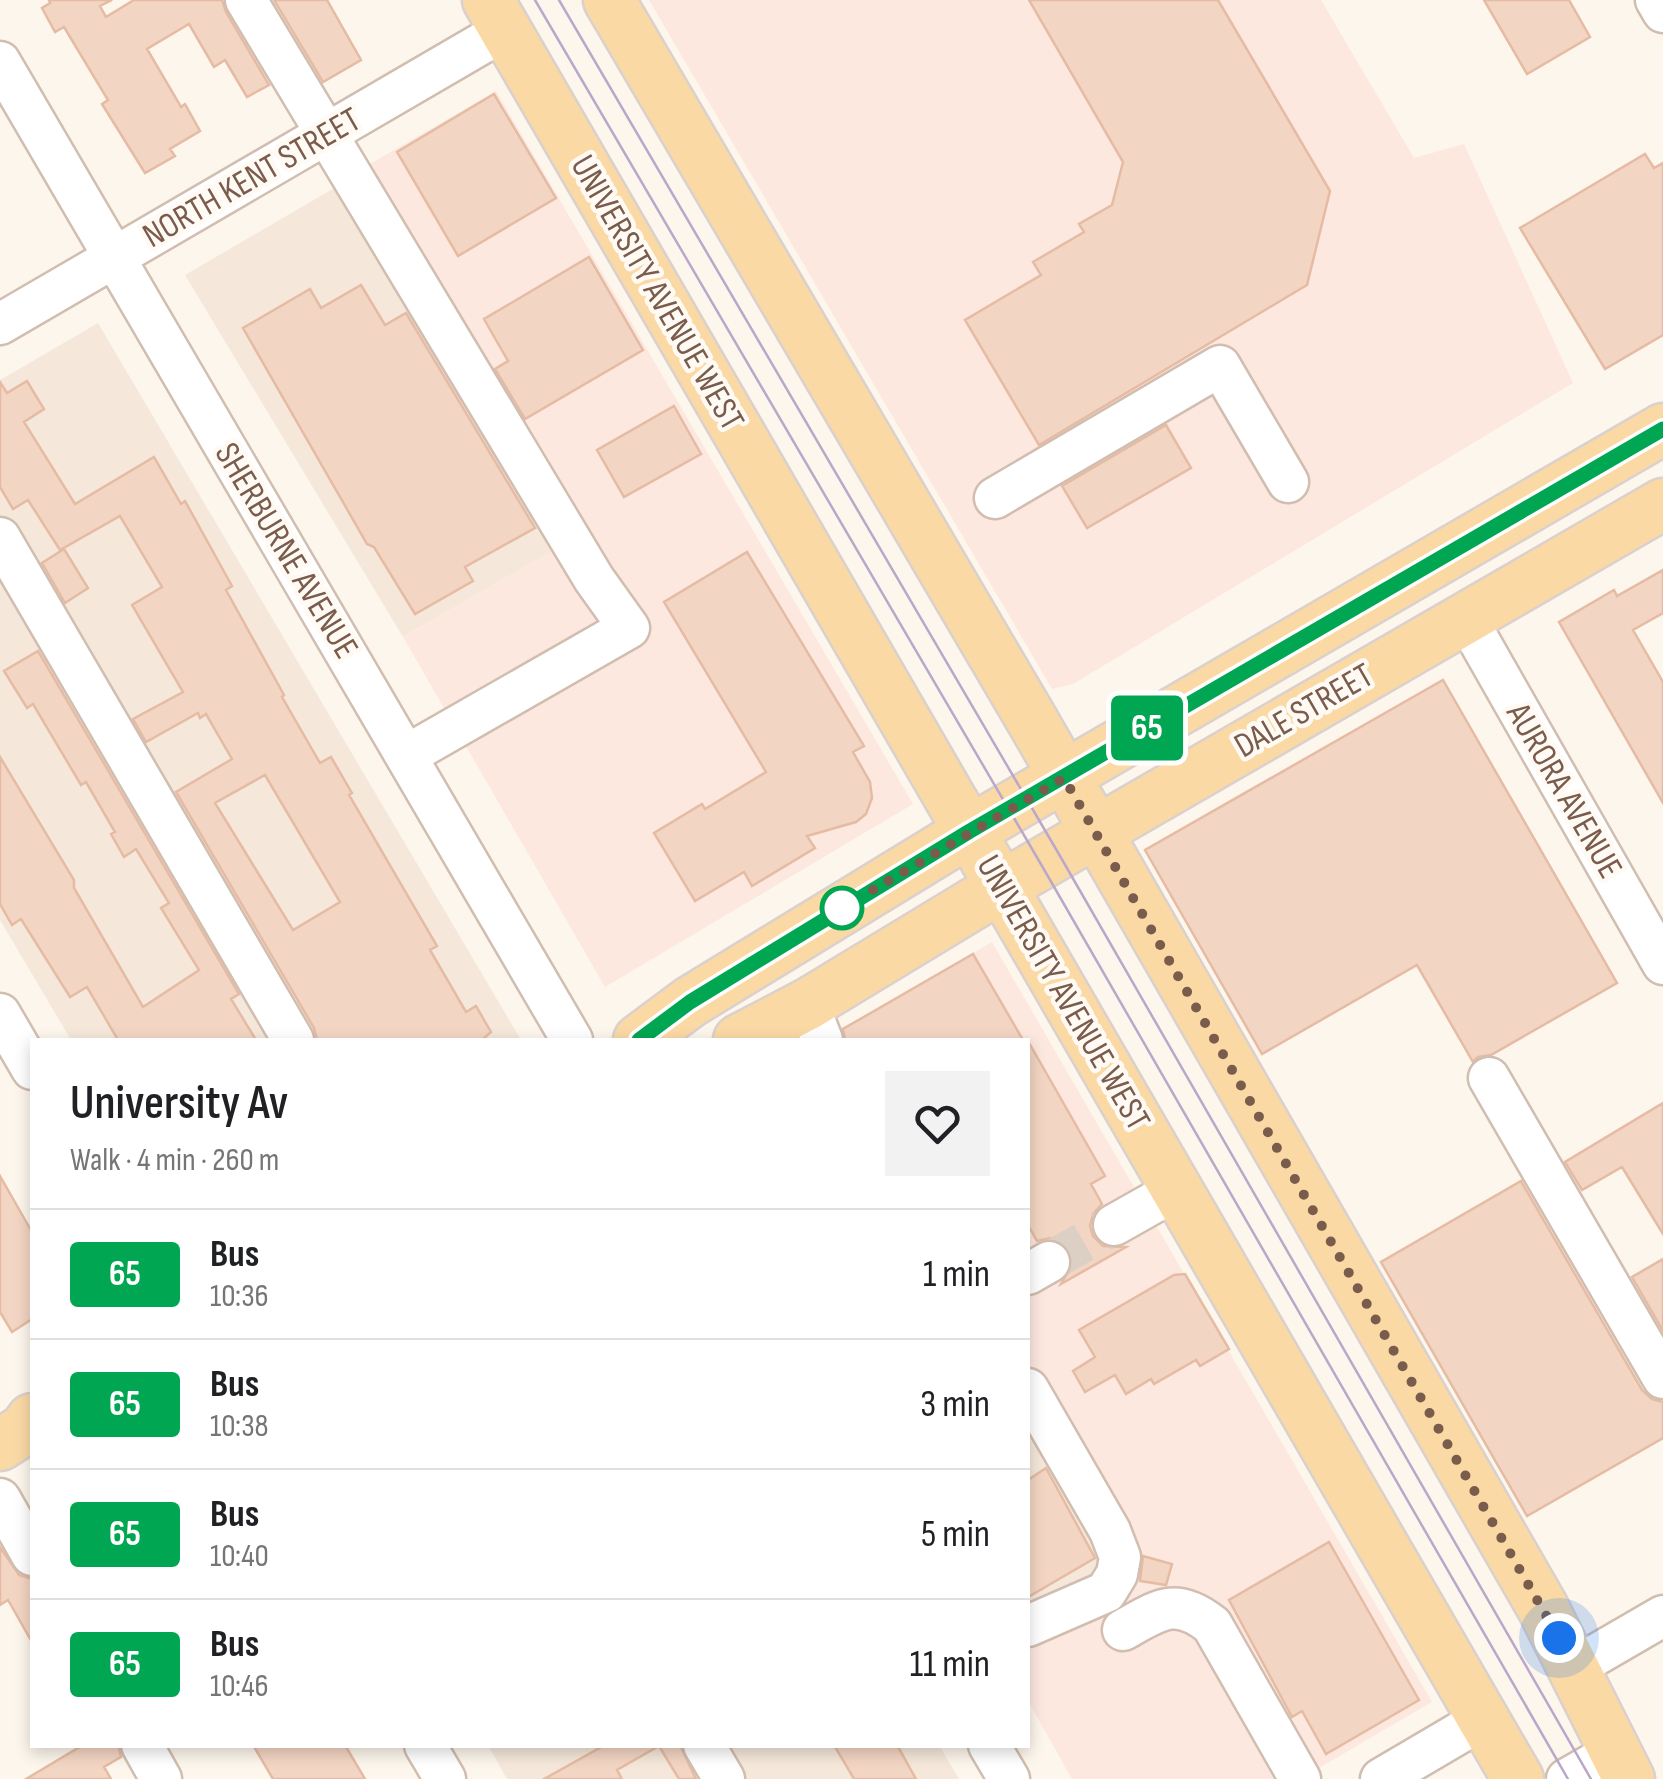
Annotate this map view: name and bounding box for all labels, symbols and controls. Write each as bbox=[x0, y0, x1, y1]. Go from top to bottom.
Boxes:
street label: NORTH KENT STREET bbox=[135, 98, 369, 258]
street label: UNIVERSITY AVENUE WEST bbox=[561, 148, 753, 438]
street label: SHERBURNE AVENUE bbox=[205, 435, 367, 667]
street label: DALE STREET bbox=[1227, 654, 1381, 768]
street label: AURORA AVENUE bbox=[1496, 695, 1631, 886]
line badge: 65 bbox=[1102, 696, 1192, 760]
text: 65 bbox=[1131, 707, 1163, 750]
street label: UNIVERSITY AVENUE WEST bbox=[967, 848, 1159, 1138]
unlabelled marker bbox=[821, 887, 863, 929]
button: heart bbox=[885, 1071, 990, 1176]
text: University Av bbox=[70, 1075, 288, 1132]
text: Walk · 4 min · 260 m bbox=[70, 1141, 279, 1180]
text: Bus bbox=[210, 1232, 259, 1277]
text: 1 min bbox=[923, 1252, 990, 1297]
text: 65 bbox=[109, 1253, 141, 1296]
text: 10:36 bbox=[210, 1277, 269, 1316]
text: Bus bbox=[210, 1362, 259, 1407]
text: 3 min bbox=[920, 1382, 990, 1427]
text: 65 bbox=[109, 1383, 141, 1426]
text: 10:38 bbox=[210, 1407, 269, 1446]
text: Bus bbox=[210, 1492, 259, 1537]
text: 5 min bbox=[921, 1512, 990, 1557]
text: 65 bbox=[109, 1513, 141, 1556]
text: 10:40 bbox=[210, 1537, 269, 1576]
your location bbox=[1534, 1613, 1584, 1663]
text: Bus bbox=[210, 1622, 259, 1667]
text: 11 min bbox=[910, 1642, 990, 1687]
text: 65 bbox=[109, 1643, 141, 1686]
text: 10:46 bbox=[210, 1667, 269, 1706]

